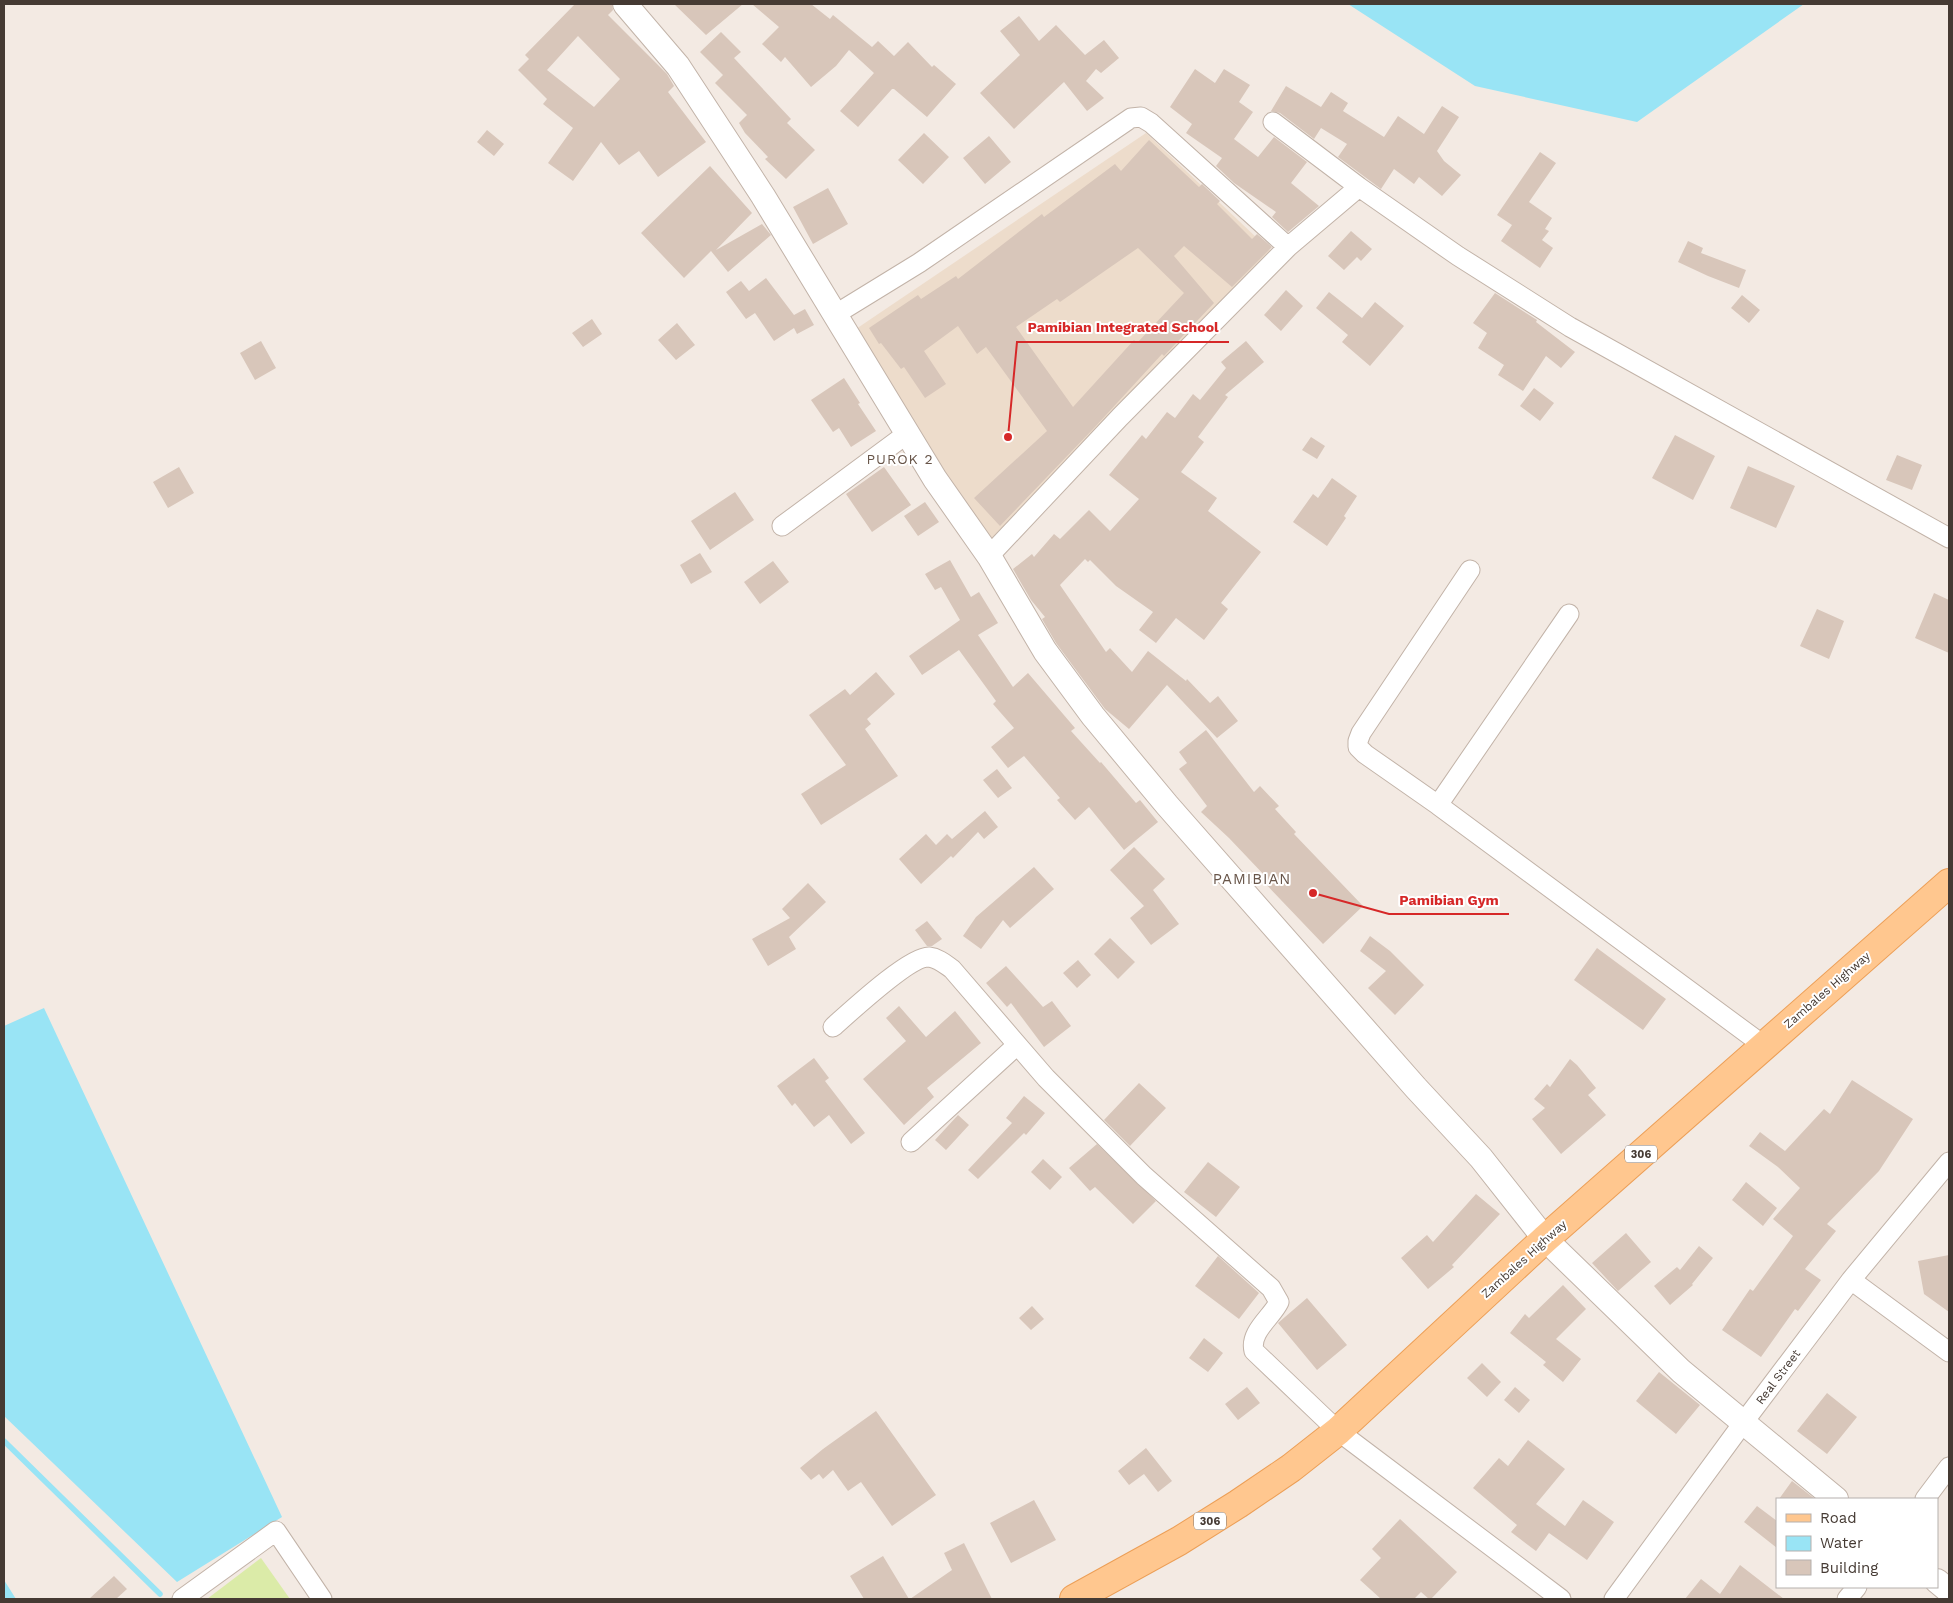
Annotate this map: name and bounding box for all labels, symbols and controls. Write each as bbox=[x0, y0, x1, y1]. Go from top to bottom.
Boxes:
callout: Pamibian Integrated School bbox=[1017, 313, 1229, 342]
text: Pamibian Integrated School bbox=[1027, 319, 1219, 335]
district label: PUROK 2 bbox=[866, 451, 934, 467]
district label: PAMIBIAN bbox=[1213, 870, 1291, 888]
callout: Pamibian Gym bbox=[1389, 885, 1509, 914]
text: Pamibian Gym bbox=[1399, 892, 1499, 908]
street label: Zambales Highway bbox=[1781, 948, 1873, 1031]
road number: 306 bbox=[1625, 1146, 1657, 1162]
street label: Zambales Highway bbox=[1479, 1217, 1570, 1301]
street label: Real Street bbox=[1753, 1347, 1803, 1407]
legend bbox=[1776, 1498, 1938, 1588]
text: Road bbox=[1820, 1509, 1857, 1527]
road number: 306 bbox=[1194, 1512, 1226, 1530]
text: Water bbox=[1820, 1534, 1863, 1552]
text: Building bbox=[1820, 1559, 1878, 1577]

